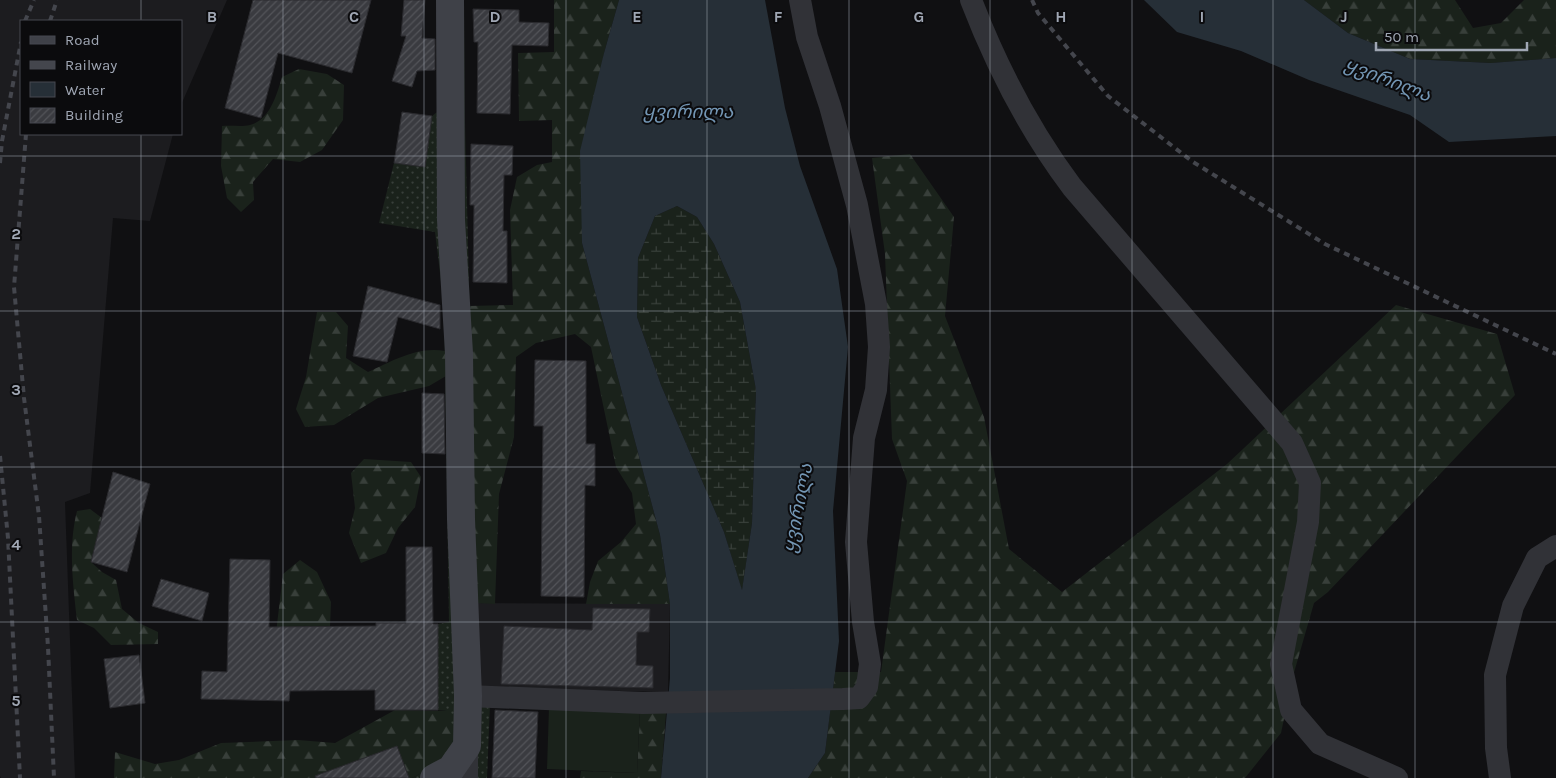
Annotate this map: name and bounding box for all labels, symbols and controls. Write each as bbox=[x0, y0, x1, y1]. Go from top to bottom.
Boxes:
text: B bbox=[207, 7, 217, 26]
text: C bbox=[349, 7, 359, 26]
text: D bbox=[490, 7, 501, 26]
text: E bbox=[632, 7, 642, 26]
text: F bbox=[774, 7, 783, 26]
text: G bbox=[914, 7, 924, 26]
text: H bbox=[1055, 7, 1067, 26]
text: I bbox=[1200, 7, 1204, 26]
text: J bbox=[1340, 7, 1348, 26]
legend bbox=[20, 20, 182, 135]
scale bar bbox=[1376, 20, 1527, 52]
text: 50 m bbox=[1384, 28, 1419, 46]
text: Road bbox=[65, 31, 100, 49]
water label: ყვირილა bbox=[1342, 53, 1434, 107]
text: Railway bbox=[65, 56, 117, 74]
text: Water bbox=[65, 81, 106, 99]
water label: ყვირილა bbox=[643, 101, 734, 123]
text: Building bbox=[65, 106, 123, 124]
text: 2 bbox=[11, 224, 21, 243]
text: 3 bbox=[11, 380, 21, 399]
water label: ყვირილა bbox=[779, 461, 818, 555]
text: 4 bbox=[11, 535, 21, 554]
text: 5 bbox=[11, 691, 21, 710]

